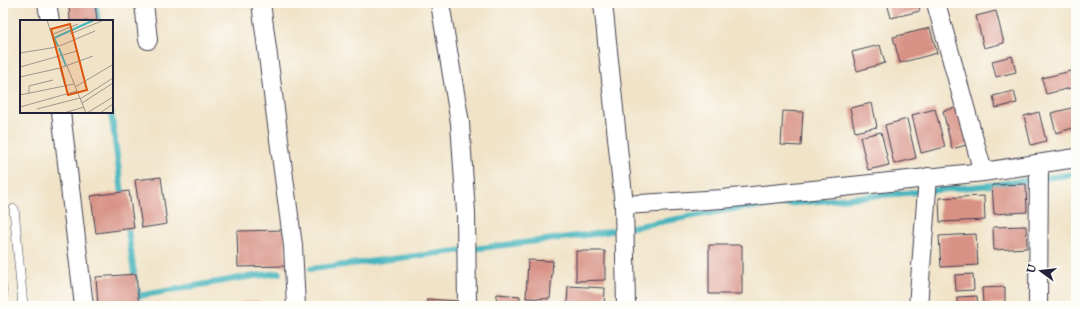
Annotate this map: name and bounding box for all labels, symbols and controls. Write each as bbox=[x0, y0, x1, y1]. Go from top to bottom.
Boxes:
inset map bbox=[20, 20, 113, 113]
north arrow bbox=[1021, 251, 1061, 291]
text: U bbox=[1024, 262, 1039, 274]

